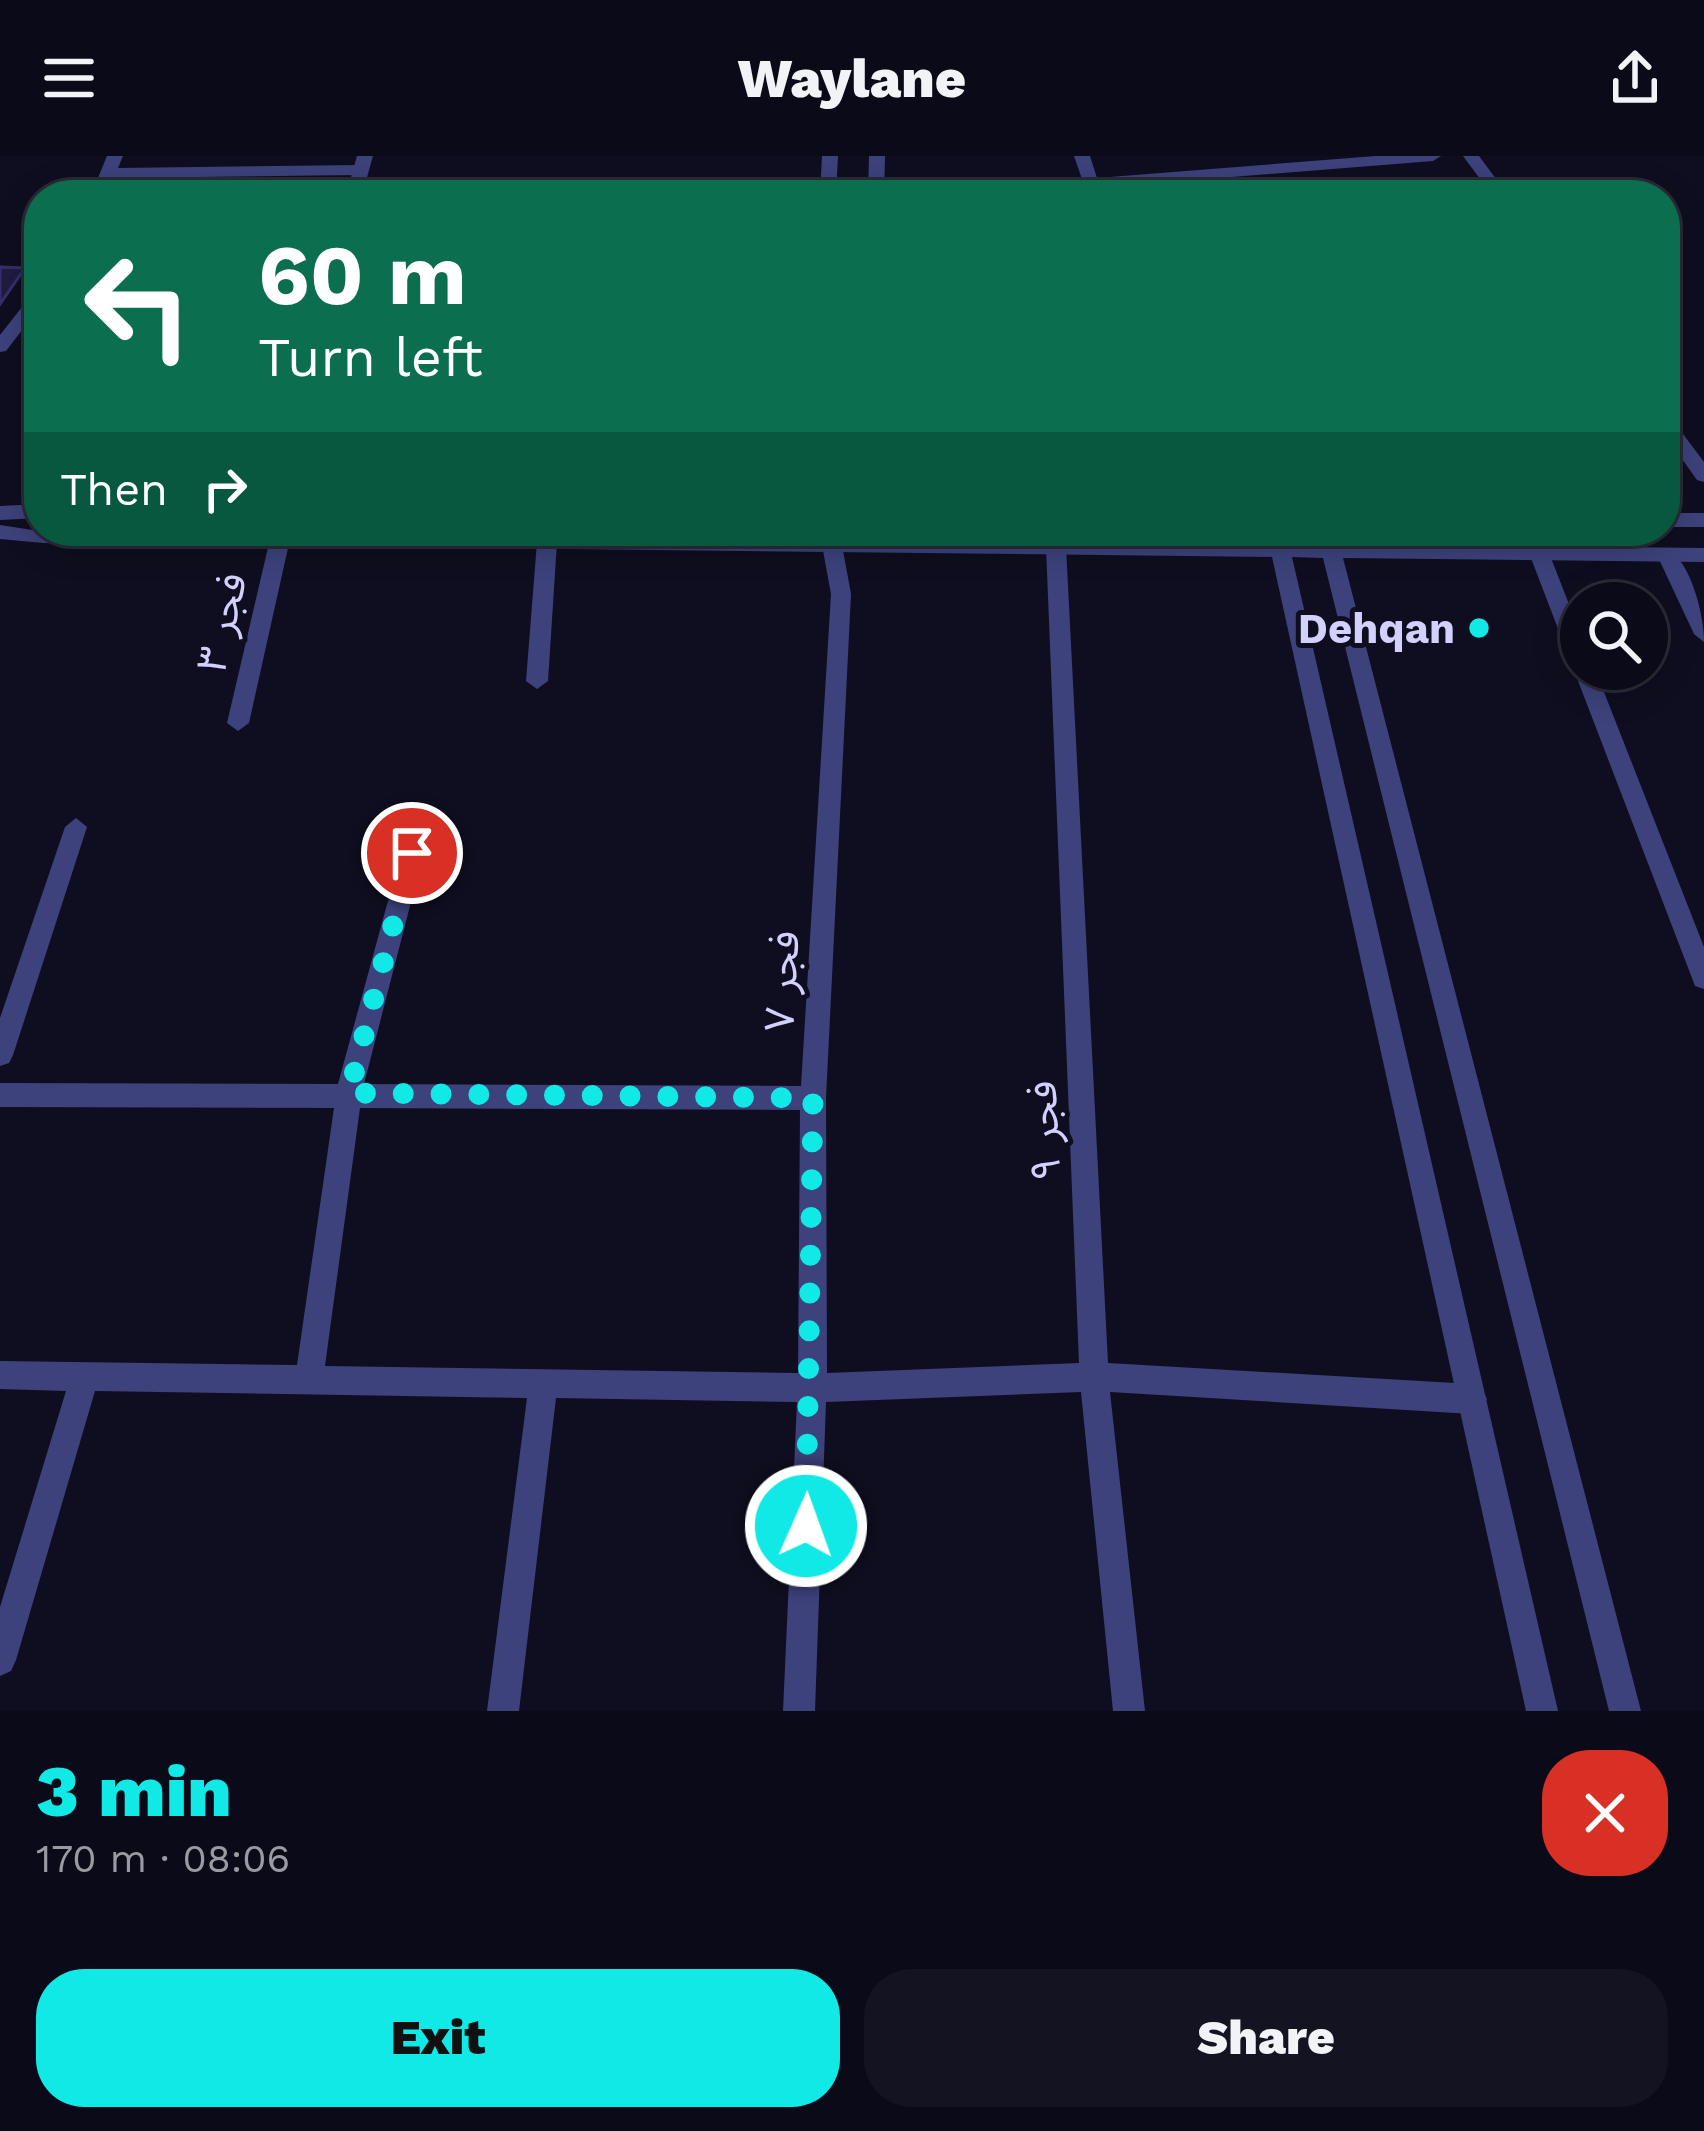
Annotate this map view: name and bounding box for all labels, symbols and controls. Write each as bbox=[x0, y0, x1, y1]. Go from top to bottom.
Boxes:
icon: menu bbox=[36, 45, 102, 111]
icon: share bbox=[1602, 45, 1668, 111]
text: Waylane bbox=[738, 47, 966, 110]
text: 60 m bbox=[258, 226, 467, 324]
icon: left bbox=[60, 228, 216, 384]
text: Turn left bbox=[258, 326, 483, 389]
icon: right bbox=[192, 456, 258, 522]
text: Then bbox=[60, 463, 168, 516]
street label: فجر ۳ bbox=[186, 568, 257, 677]
map controls bbox=[1560, 582, 1668, 690]
button: search bbox=[1560, 582, 1668, 690]
place label: Dehqan bbox=[1298, 604, 1455, 653]
marker: Dehqan bbox=[1466, 615, 1492, 641]
pin bbox=[361, 802, 463, 904]
icon: arrive bbox=[379, 820, 445, 886]
street label: فجر ۷ bbox=[754, 930, 809, 1032]
street label: فجر ۹ bbox=[1016, 1080, 1071, 1182]
position arrow bbox=[743, 1463, 869, 1589]
text: 3 min bbox=[36, 1749, 232, 1833]
button: close bbox=[1542, 1750, 1668, 1876]
text: 170 m · 08:06 bbox=[36, 1836, 290, 1881]
button: Exit bbox=[36, 1969, 840, 2107]
button: Share bbox=[864, 1969, 1668, 2107]

